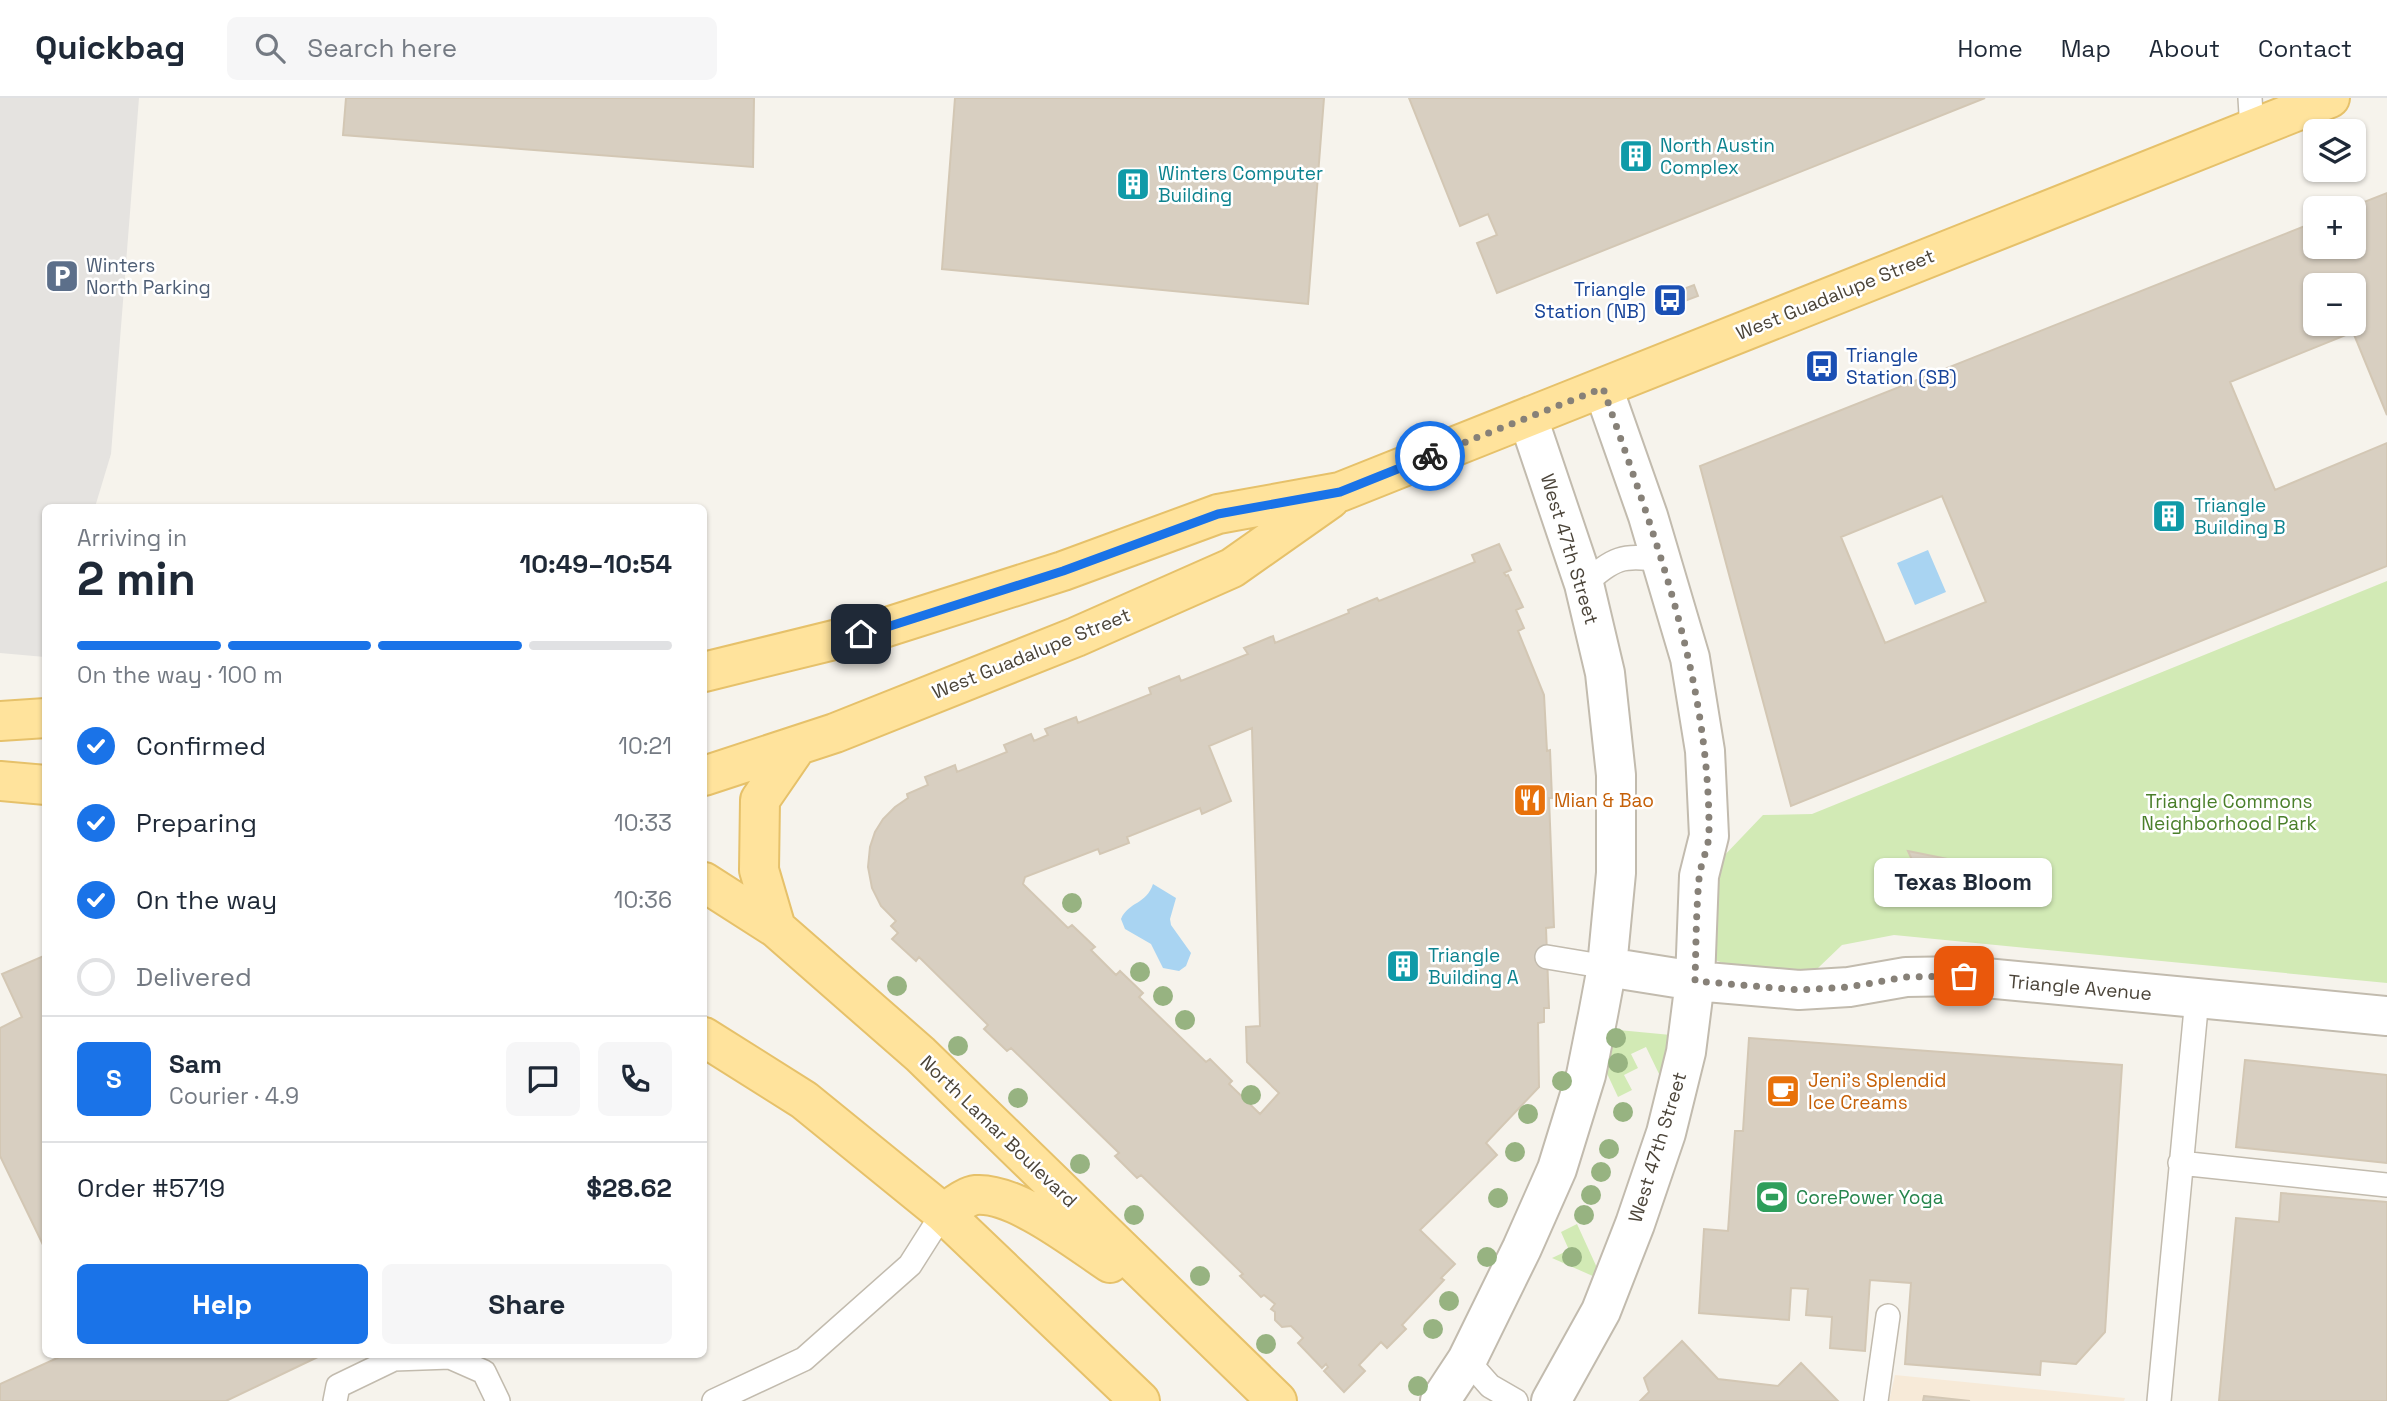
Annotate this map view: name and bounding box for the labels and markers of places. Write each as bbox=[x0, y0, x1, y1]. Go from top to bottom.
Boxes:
place label: North Austin Complex bbox=[1660, 133, 1775, 180]
building icon: North Austin Complex bbox=[1617, 137, 1655, 175]
place label: Winters Computer Building bbox=[1158, 161, 1323, 208]
building icon: Winters Computer Building bbox=[1114, 165, 1152, 203]
place label: Winters North Parking bbox=[86, 253, 211, 300]
parking icon: Winters North Parking bbox=[43, 257, 81, 295]
place label: Triangle Station (NB) bbox=[1534, 277, 1646, 324]
bus stop icon: Triangle Station (NB) bbox=[1651, 281, 1689, 319]
place label: Triangle Station (SB) bbox=[1846, 343, 1957, 390]
bus stop icon: Triangle Station (SB) bbox=[1803, 347, 1841, 385]
place label: Triangle Building B bbox=[2194, 493, 2286, 540]
building icon: Triangle Building B bbox=[2150, 497, 2188, 535]
pin bbox=[831, 604, 891, 664]
restaurant icon: Mian & Bao bbox=[1511, 781, 1549, 819]
place label: Mian & Bao bbox=[1554, 788, 1654, 813]
callout: Texas Bloom bbox=[1875, 857, 2053, 906]
place label: Triangle Building A bbox=[1428, 943, 1519, 990]
pin bbox=[1934, 946, 1994, 1006]
building icon: Triangle Building A bbox=[1384, 947, 1422, 985]
place label: Jeni's Splendid Ice Creams bbox=[1808, 1068, 1946, 1115]
cafe icon: Jeni's Splendid Ice Creams bbox=[1764, 1072, 1802, 1110]
sports icon: CorePower Yoga bbox=[1753, 1178, 1791, 1216]
place label: CorePower Yoga bbox=[1796, 1185, 1944, 1210]

